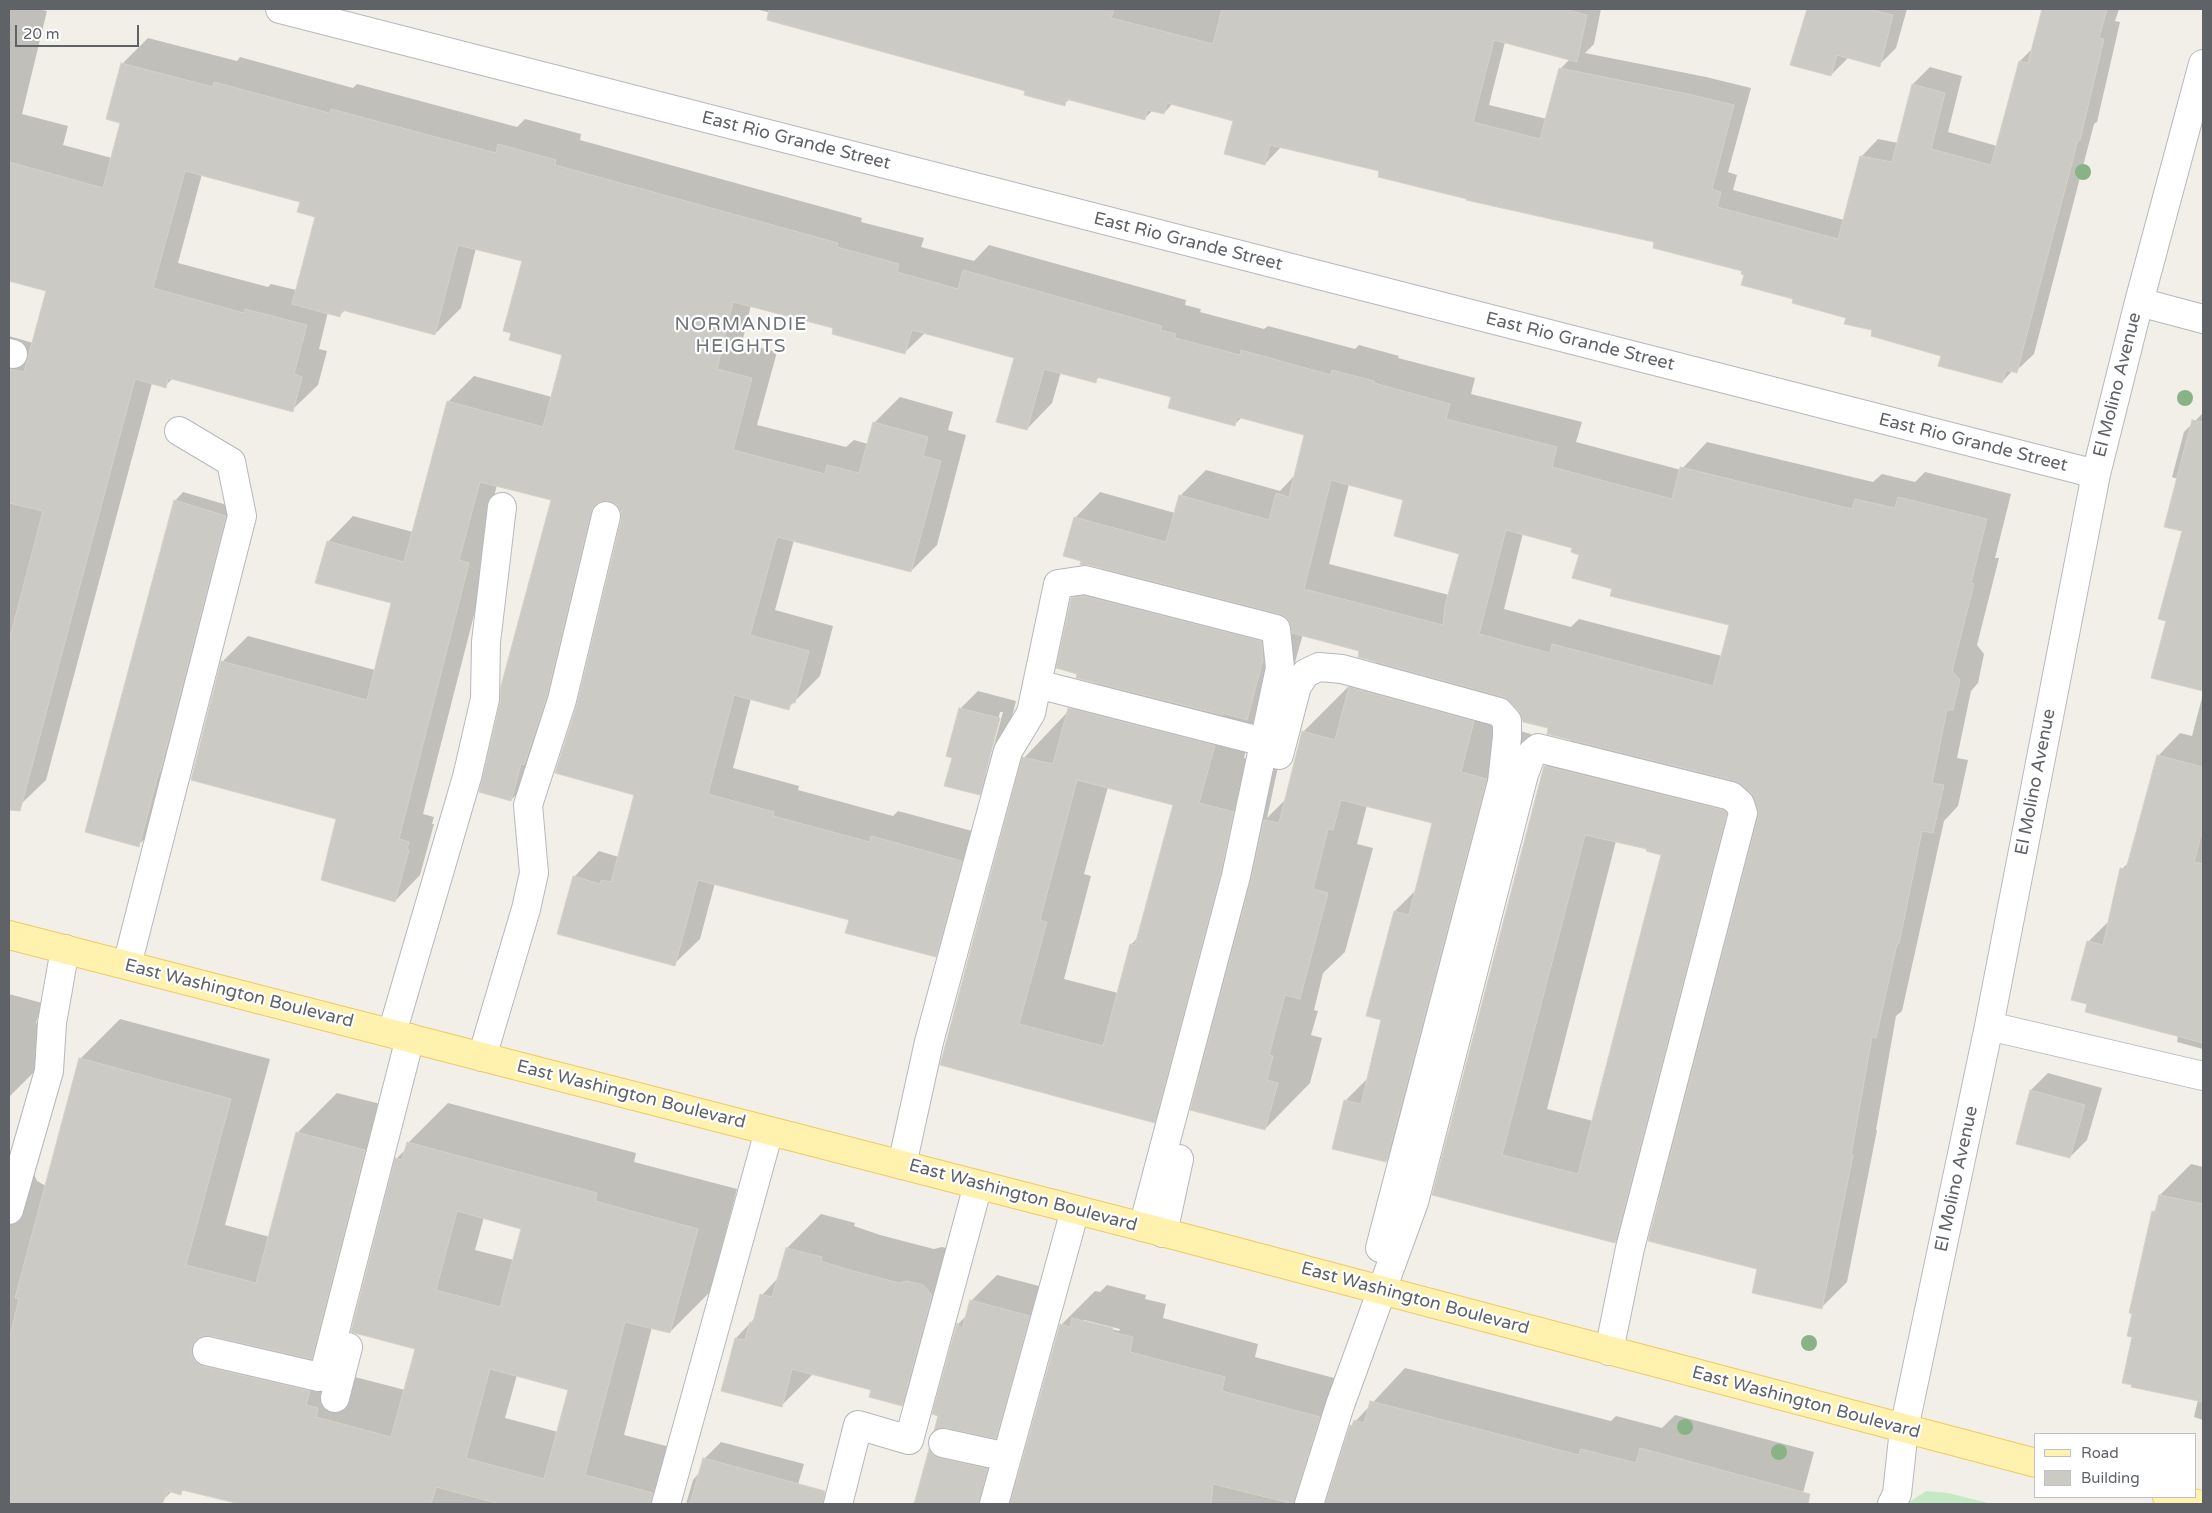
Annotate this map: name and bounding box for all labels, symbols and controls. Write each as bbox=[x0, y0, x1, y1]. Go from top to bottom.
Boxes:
scale bar bbox=[18, 15, 141, 47]
text: 20 m bbox=[23, 25, 60, 43]
street label: East Rio Grande Street bbox=[699, 107, 893, 175]
street label: East Rio Grande Street bbox=[1091, 208, 1285, 276]
street label: East Rio Grande Street bbox=[1483, 308, 1677, 376]
street label: El Molino Avenue bbox=[2090, 310, 2146, 460]
district label: NORMANDIE HEIGHTS bbox=[673, 314, 809, 358]
street label: East Rio Grande Street bbox=[1876, 409, 2070, 477]
street label: El Molino Avenue bbox=[2011, 707, 2061, 857]
street label: East Washington Boulevard bbox=[122, 955, 356, 1033]
street label: East Washington Boulevard bbox=[514, 1056, 748, 1134]
street label: El Molino Avenue bbox=[1931, 1104, 1983, 1254]
street label: East Washington Boulevard bbox=[907, 1155, 1139, 1237]
street label: East Washington Boulevard bbox=[1299, 1258, 1531, 1340]
street label: East Washington Boulevard bbox=[1690, 1362, 1922, 1444]
legend bbox=[2034, 1433, 2197, 1498]
text: Road bbox=[2081, 1444, 2119, 1462]
text: Building bbox=[2081, 1469, 2140, 1487]

